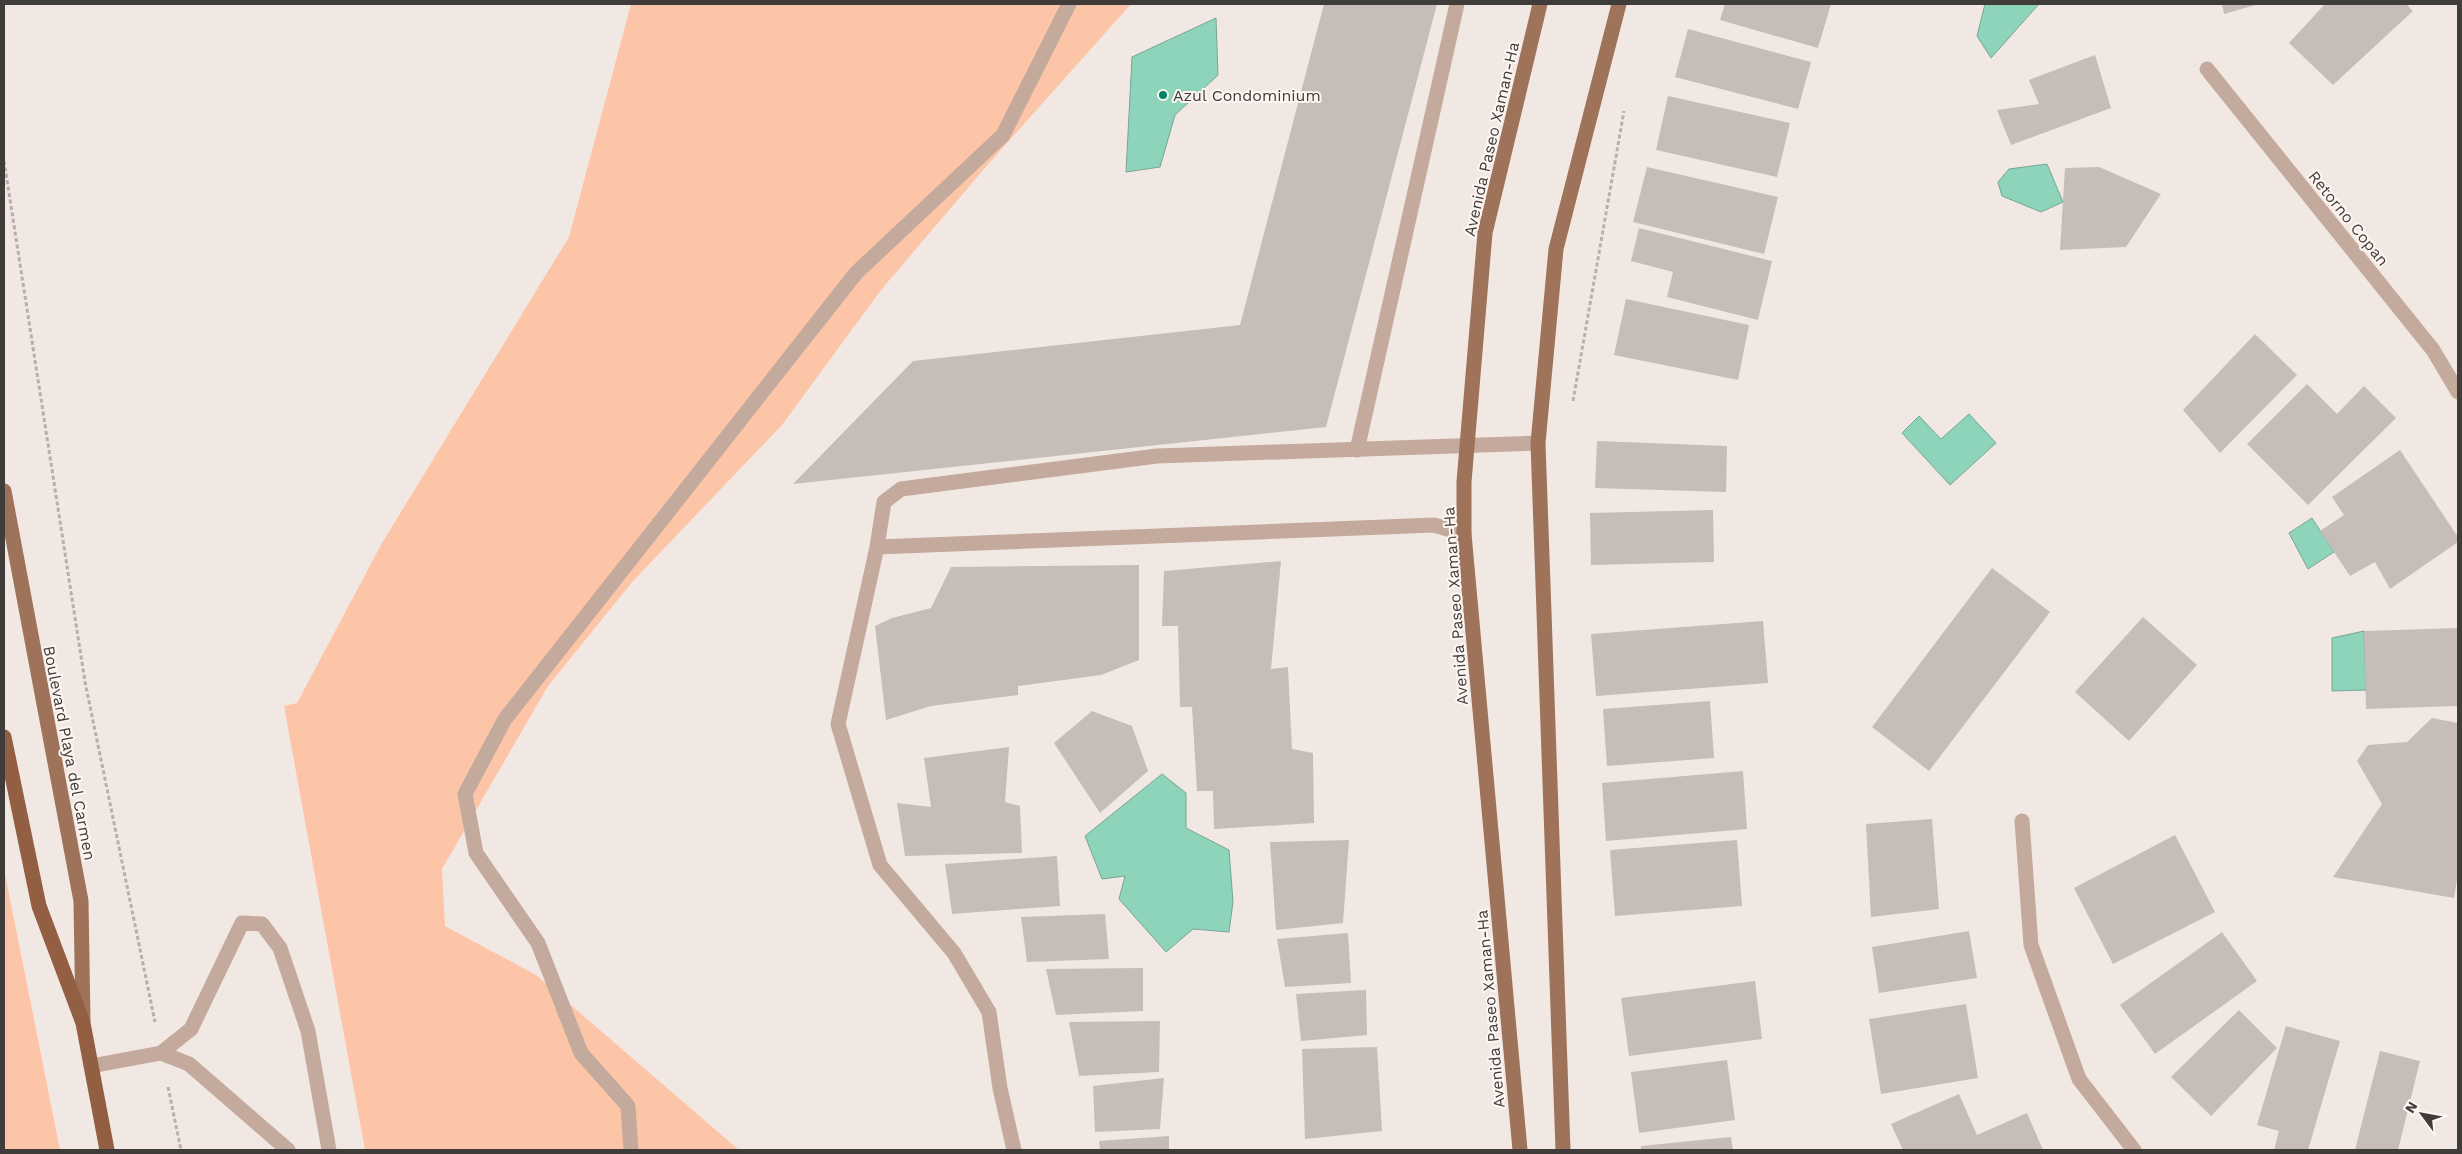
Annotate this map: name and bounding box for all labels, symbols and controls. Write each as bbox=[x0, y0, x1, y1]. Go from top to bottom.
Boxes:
street label: Avenida Paseo Xaman-Ha bbox=[1460, 40, 1523, 238]
place label: Azul Condominium bbox=[1173, 86, 1321, 105]
marker: Azul Condominium bbox=[1157, 89, 1169, 101]
street label: Retorno Copan bbox=[2304, 167, 2393, 270]
street label: Avenida Paseo Xaman-Ha bbox=[1439, 506, 1472, 706]
street label: Boulevard Playa del Carmen bbox=[39, 644, 100, 862]
street label: Avenida Paseo Xaman-Ha bbox=[1472, 909, 1509, 1109]
north arrow bbox=[2397, 1089, 2447, 1139]
text: N bbox=[2401, 1098, 2421, 1116]

